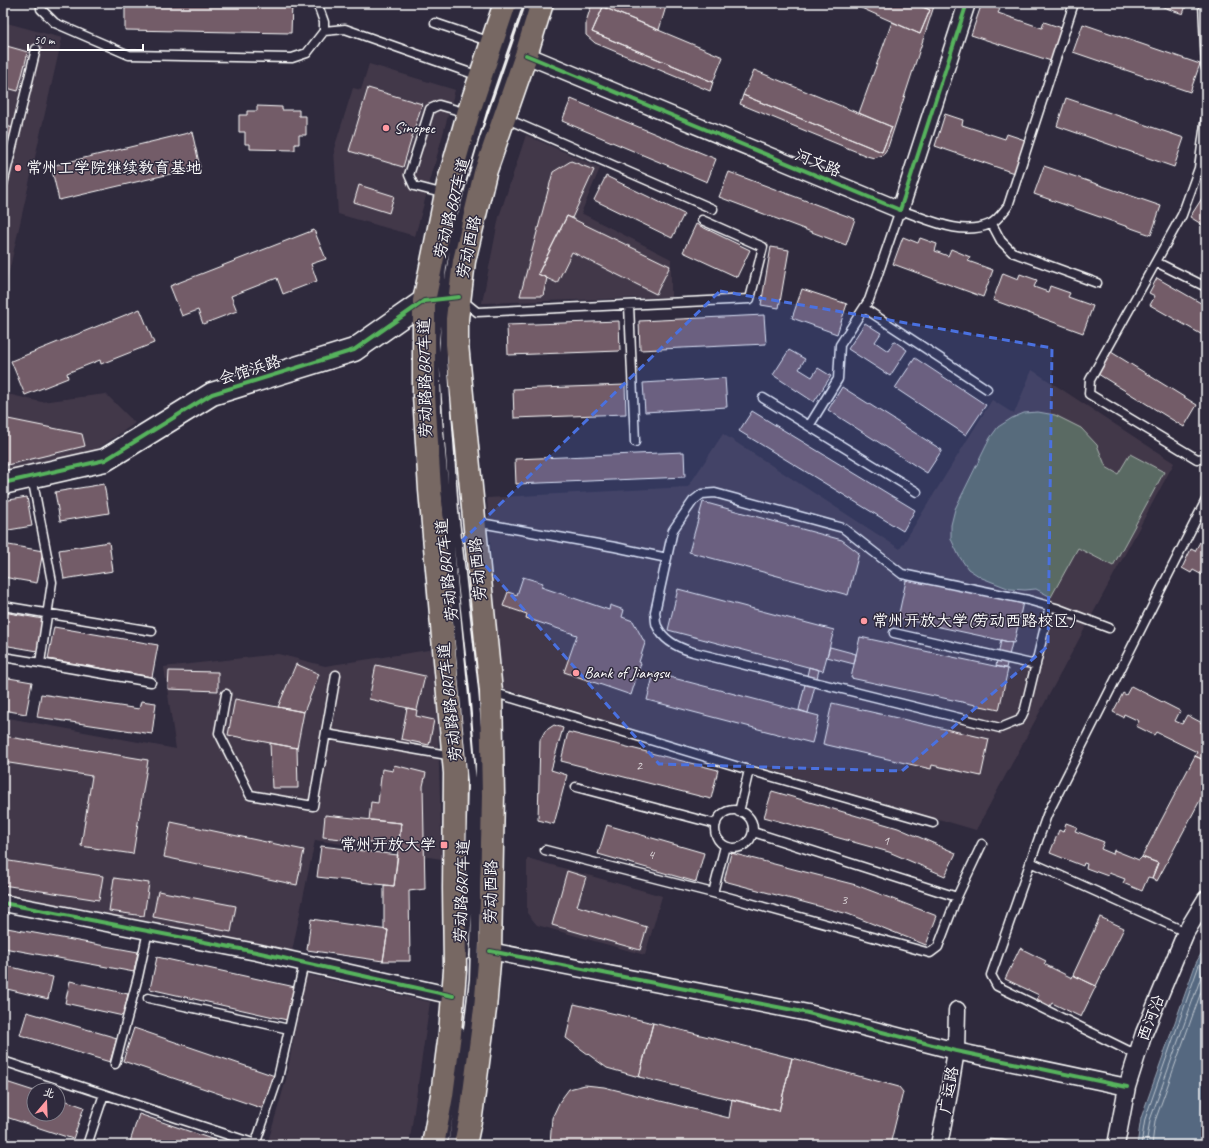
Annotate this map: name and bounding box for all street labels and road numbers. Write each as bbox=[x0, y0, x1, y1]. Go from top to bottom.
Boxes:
street label: 河文路 bbox=[792, 145, 844, 181]
street label: 劳动路BRT车道 bbox=[430, 155, 474, 261]
street label: 劳动西路 bbox=[453, 214, 485, 280]
street label: 劳动路路BRT车道 bbox=[414, 318, 436, 438]
street label: 会馆浜路 bbox=[216, 351, 284, 389]
street label: 劳动路BRT车道 bbox=[432, 518, 462, 622]
street label: 劳动西路 bbox=[465, 536, 491, 602]
street label: 劳动路路BRT车道 bbox=[434, 642, 466, 762]
street label: 劳动路BRT车道 bbox=[450, 839, 474, 943]
street label: 劳动西路 bbox=[480, 860, 502, 924]
street label: 西河沿 bbox=[1133, 992, 1169, 1044]
street label: 广运路 bbox=[935, 1065, 963, 1115]

